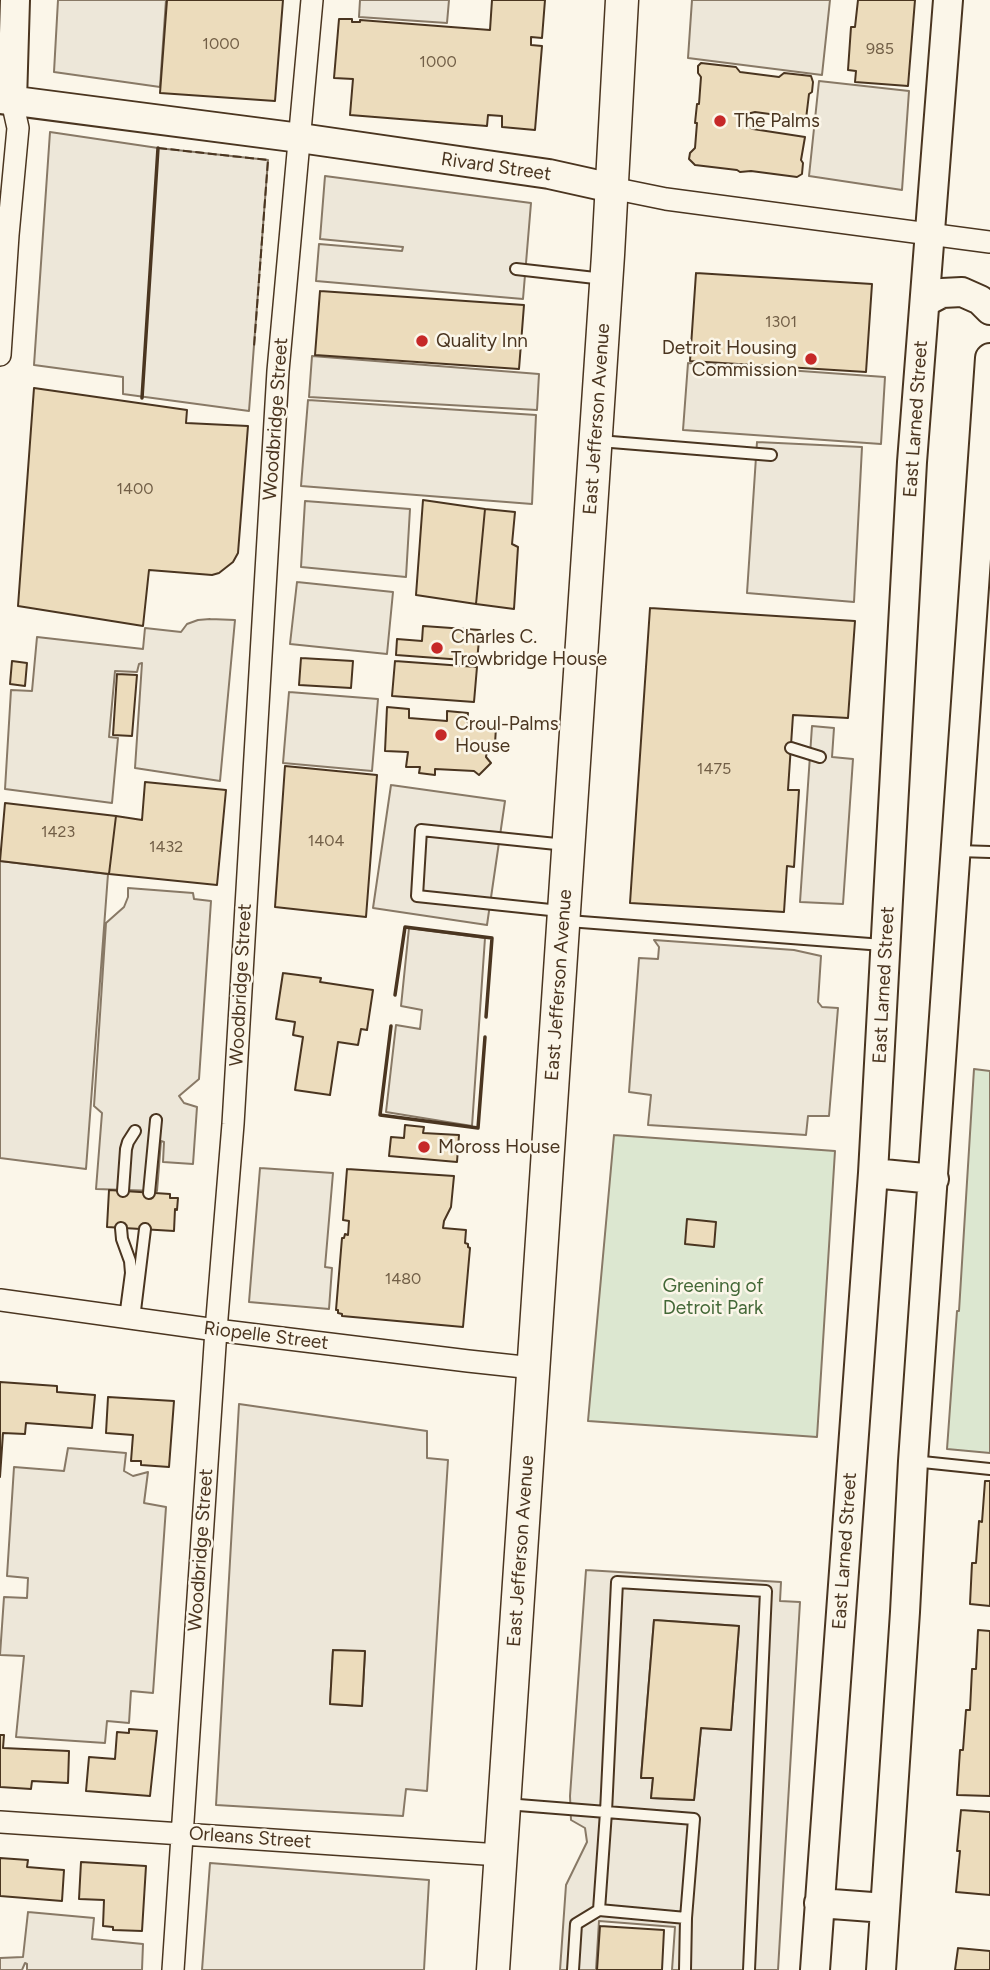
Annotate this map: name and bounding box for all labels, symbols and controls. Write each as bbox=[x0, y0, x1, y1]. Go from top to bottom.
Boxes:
house number: 1000 bbox=[202, 34, 240, 54]
house number: 985 bbox=[866, 39, 894, 59]
house number: 1000 bbox=[419, 52, 457, 72]
place label: The Palms bbox=[734, 110, 820, 132]
marker: The Palms bbox=[712, 113, 728, 129]
street label: Rivard Street bbox=[439, 148, 553, 186]
house number: 1301 bbox=[765, 312, 797, 332]
street label: East Jefferson Avenue bbox=[579, 322, 615, 516]
place label: Quality Inn bbox=[436, 330, 528, 352]
marker: Quality Inn bbox=[414, 333, 430, 349]
street label: Woodbridge Street bbox=[259, 337, 293, 501]
place label: Detroit Housing Commission bbox=[662, 337, 797, 381]
street label: East Larned Street bbox=[899, 340, 933, 498]
marker: Detroit Housing Commission bbox=[803, 351, 819, 367]
house number: 1400 bbox=[116, 479, 154, 499]
place label: Charles C. Trowbridge House bbox=[451, 626, 607, 670]
marker: Charles C. Trowbridge House bbox=[429, 640, 445, 656]
place label: Croul-Palms House bbox=[455, 713, 559, 757]
marker: Croul-Palms House bbox=[433, 727, 449, 743]
house number: 1475 bbox=[697, 759, 731, 779]
house number: 1423 bbox=[41, 822, 75, 842]
house number: 1404 bbox=[308, 831, 344, 851]
house number: 1432 bbox=[149, 837, 183, 857]
street label: East Jefferson Avenue bbox=[541, 888, 577, 1082]
street label: Woodbridge Street bbox=[225, 903, 257, 1067]
street label: East Larned Street bbox=[868, 906, 900, 1064]
place label: Moross House bbox=[438, 1136, 560, 1158]
marker: Moross House bbox=[416, 1139, 432, 1155]
house number: 1480 bbox=[385, 1269, 421, 1289]
park label: Greening of Detroit Park bbox=[662, 1275, 764, 1319]
street label: Riopelle Street bbox=[202, 1317, 330, 1355]
street label: East Jefferson Avenue bbox=[503, 1454, 539, 1648]
street label: Woodbridge Street bbox=[184, 1468, 218, 1632]
street label: East Larned Street bbox=[828, 1472, 862, 1630]
street label: Orleans Street bbox=[188, 1822, 312, 1854]

